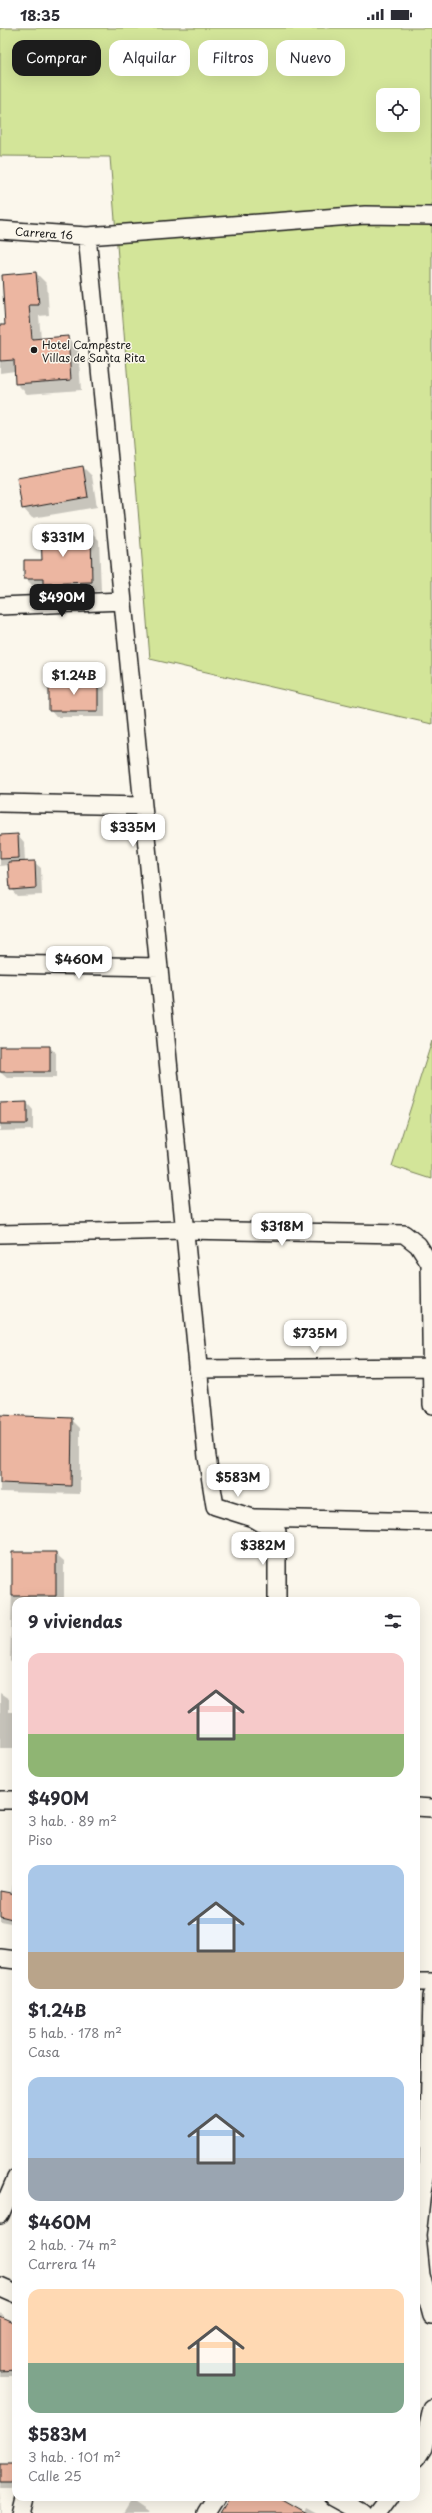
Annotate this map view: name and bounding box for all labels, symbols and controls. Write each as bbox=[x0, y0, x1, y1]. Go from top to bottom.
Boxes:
text: 18:35 bbox=[20, 3, 60, 26]
chip: Comprar bbox=[12, 40, 101, 76]
chip: Alquilar bbox=[109, 40, 190, 76]
chip: Filtros bbox=[198, 40, 268, 76]
chip: Nuevo bbox=[276, 40, 345, 76]
map controls bbox=[376, 88, 420, 132]
button: locate bbox=[376, 88, 420, 132]
street label: Carrera 16 bbox=[14, 222, 74, 244]
place label: Hotel Campestre Villas de Santa Rita bbox=[42, 336, 146, 366]
marker: Hotel Campestre Villas de Santa Rita bbox=[29, 345, 39, 355]
pin: $331M bbox=[35, 524, 91, 558]
text: $331M bbox=[41, 527, 85, 546]
pin: $490M bbox=[34, 584, 90, 618]
text: $490M bbox=[39, 587, 85, 606]
pin: $1.24B bbox=[41, 662, 107, 696]
text: $1.24B bbox=[52, 665, 96, 684]
pin: $335M bbox=[105, 814, 161, 848]
text: $335M bbox=[110, 817, 156, 836]
pin: $460M bbox=[51, 946, 107, 980]
text: $460M bbox=[55, 949, 103, 968]
pin: $318M bbox=[254, 1213, 310, 1247]
text: $318M bbox=[260, 1216, 304, 1235]
pin: $735M bbox=[287, 1320, 343, 1354]
text: $735M bbox=[293, 1323, 337, 1342]
pin: $583M bbox=[210, 1464, 266, 1498]
text: $583M bbox=[215, 1467, 261, 1486]
pin: $382M bbox=[235, 1532, 291, 1566]
text: $382M bbox=[240, 1535, 286, 1554]
text: 9 viviendas bbox=[28, 1608, 123, 1634]
icon: filters bbox=[382, 1610, 404, 1632]
icon: home bbox=[180, 1679, 252, 1751]
text: $490M bbox=[28, 1785, 89, 1811]
text: 3 hab. · 89 m² bbox=[28, 1811, 117, 1830]
text: Piso bbox=[28, 1830, 53, 1849]
icon: home bbox=[180, 1891, 252, 1963]
text: $1.24B bbox=[28, 1997, 87, 2023]
text: 5 hab. · 178 m² bbox=[28, 2023, 122, 2042]
text: Casa bbox=[28, 2042, 60, 2061]
icon: home bbox=[180, 2103, 252, 2175]
text: $460M bbox=[28, 2209, 91, 2235]
text: 2 hab. · 74 m² bbox=[28, 2235, 117, 2254]
text: Carrera 14 bbox=[28, 2254, 96, 2273]
icon: home bbox=[180, 2315, 252, 2387]
text: $583M bbox=[28, 2421, 87, 2447]
text: 3 hab. · 101 m² bbox=[28, 2447, 121, 2466]
text: Calle 25 bbox=[28, 2466, 82, 2485]

